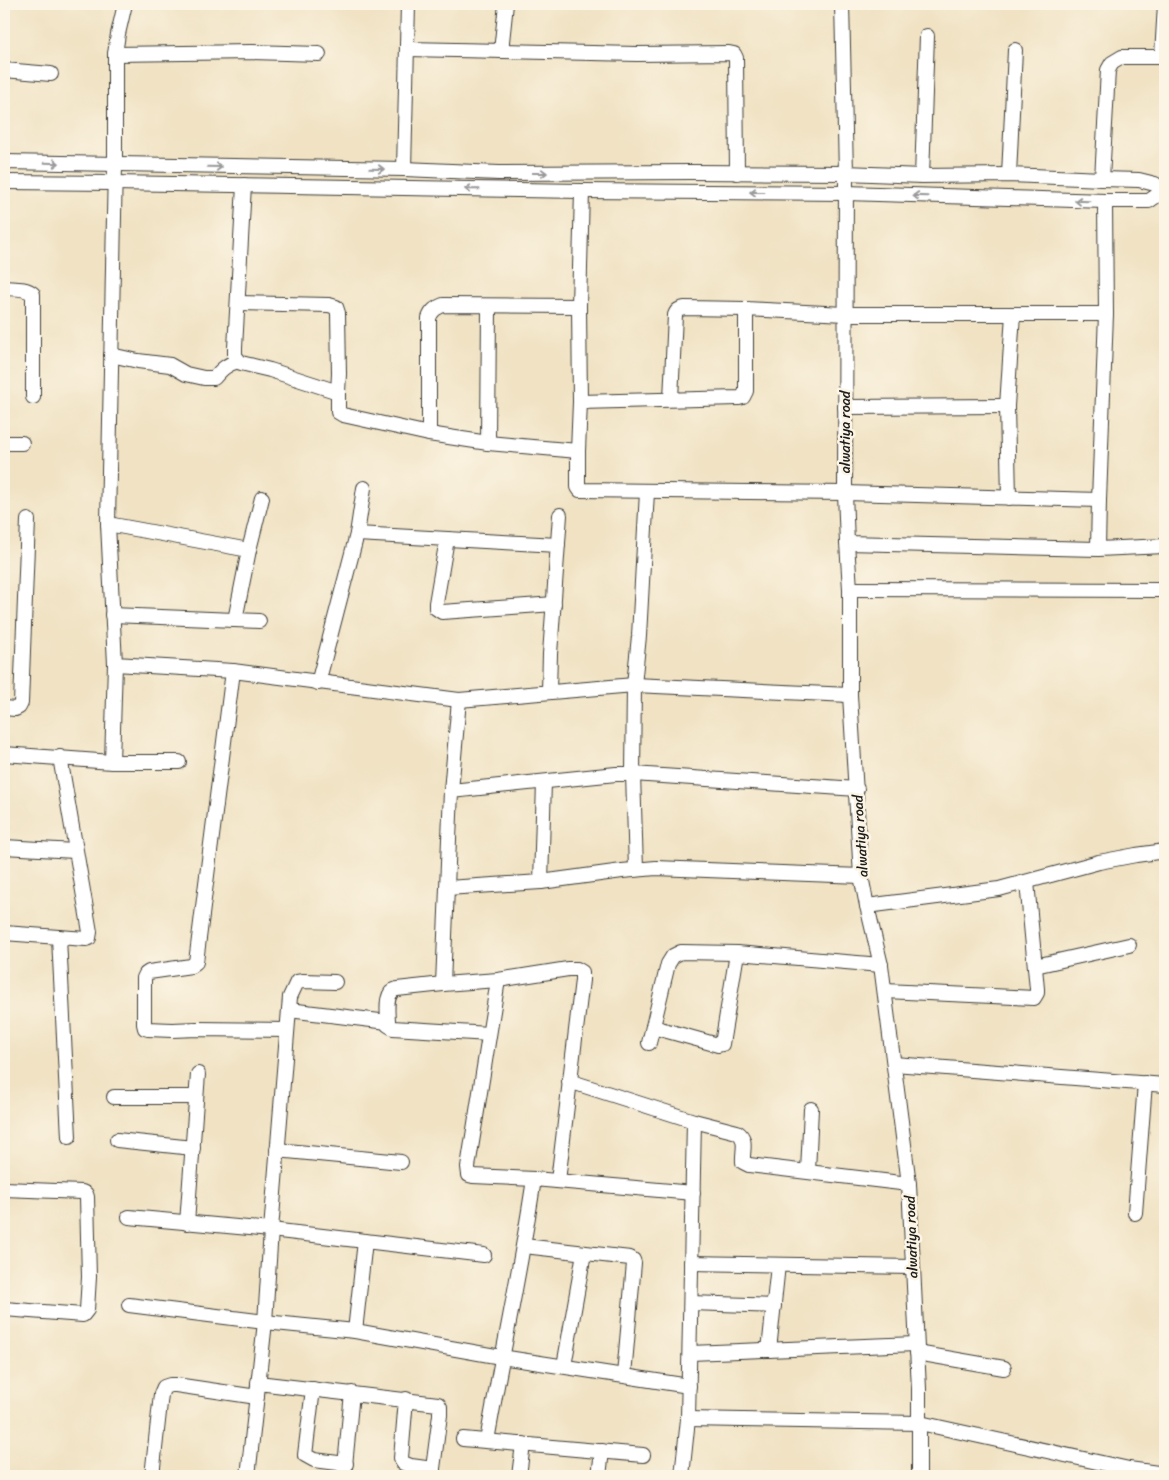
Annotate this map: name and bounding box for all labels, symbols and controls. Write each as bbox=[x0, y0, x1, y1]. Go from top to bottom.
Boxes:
one-way arrow bbox=[44, 158, 60, 168]
one-way arrow bbox=[206, 162, 223, 172]
one-way arrow bbox=[369, 164, 385, 174]
one-way arrow bbox=[532, 168, 548, 178]
one-way arrow bbox=[464, 184, 480, 194]
one-way arrow bbox=[749, 187, 766, 197]
one-way arrow bbox=[912, 191, 928, 200]
one-way arrow bbox=[1074, 196, 1090, 205]
street label: alwatiya road bbox=[833, 389, 858, 473]
street label: alwatiya road bbox=[845, 792, 876, 878]
street label: alwatiya road bbox=[898, 1194, 925, 1279]

